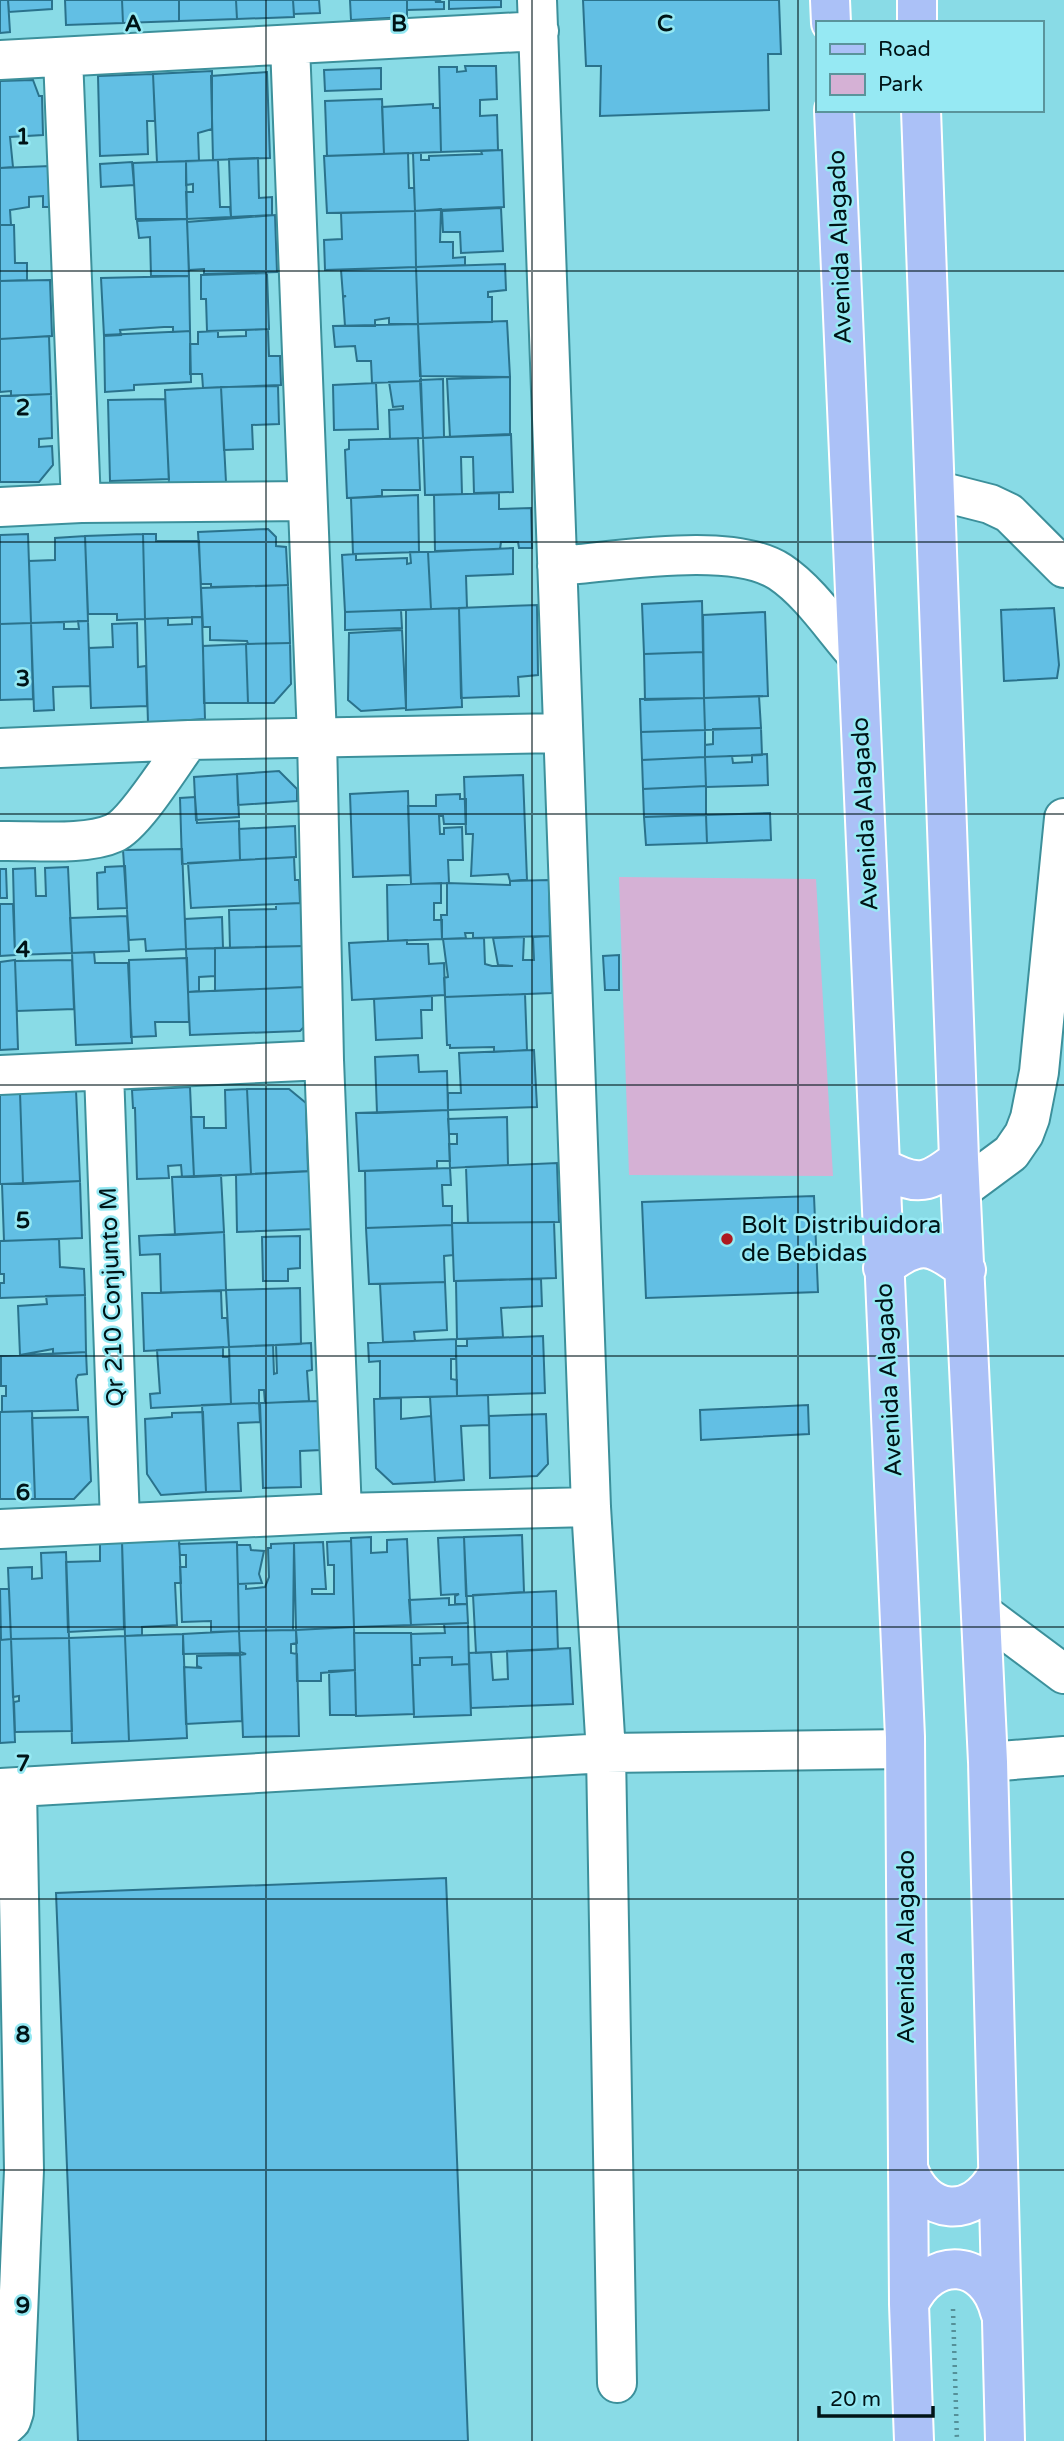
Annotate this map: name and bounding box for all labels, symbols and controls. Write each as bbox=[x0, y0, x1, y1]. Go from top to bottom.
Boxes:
text: A bbox=[124, 10, 142, 38]
text: B bbox=[391, 10, 407, 38]
text: C bbox=[657, 10, 673, 38]
legend bbox=[816, 21, 1043, 112]
text: Road bbox=[878, 37, 931, 62]
text: Park bbox=[878, 72, 923, 97]
text: 1 bbox=[16, 123, 30, 151]
street label: Avenida Alagado bbox=[822, 149, 858, 345]
text: 2 bbox=[16, 394, 30, 422]
text: 3 bbox=[16, 665, 30, 693]
street label: Avenida Alagado bbox=[845, 716, 885, 912]
text: 4 bbox=[16, 936, 31, 964]
street label: Qr 210 Conjunto M bbox=[94, 1187, 130, 1407]
text: 5 bbox=[16, 1207, 30, 1235]
place label: Bolt Distribuidora de Bebidas bbox=[741, 1211, 941, 1268]
marker: Bolt Distribuidora de Bebidas bbox=[719, 1231, 735, 1247]
street label: Avenida Alagado bbox=[869, 1282, 909, 1478]
text: 6 bbox=[16, 1479, 30, 1507]
text: 7 bbox=[16, 1750, 30, 1778]
street label: Avenida Alagado bbox=[892, 1850, 921, 2044]
text: 8 bbox=[16, 2021, 30, 2049]
text: 9 bbox=[16, 2292, 30, 2320]
scale bar bbox=[819, 2374, 933, 2418]
text: 20 m bbox=[830, 2387, 881, 2412]

